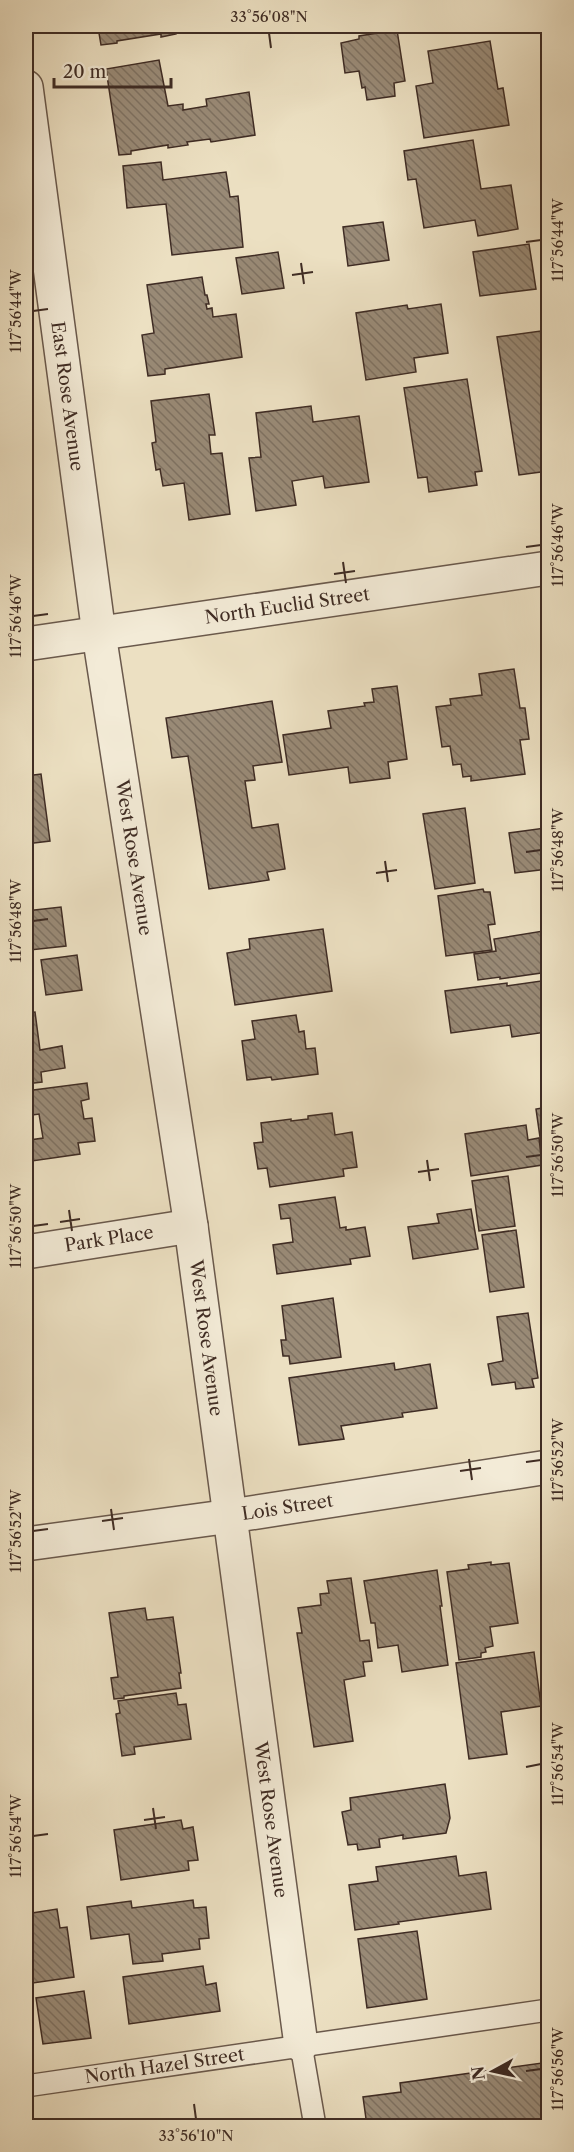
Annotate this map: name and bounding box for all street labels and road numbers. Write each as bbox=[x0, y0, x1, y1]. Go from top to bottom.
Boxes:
street label: East Rose Avenue bbox=[46, 320, 88, 473]
street label: North Euclid Street bbox=[203, 583, 372, 629]
street label: West Rose Avenue bbox=[111, 777, 157, 937]
street label: Park Place bbox=[63, 1221, 155, 1257]
street label: West Rose Avenue bbox=[185, 1258, 227, 1417]
street label: Lois Street bbox=[240, 1489, 335, 1525]
street label: West Rose Avenue bbox=[249, 1739, 292, 1899]
street label: North Hazel Street bbox=[83, 2043, 246, 2088]

